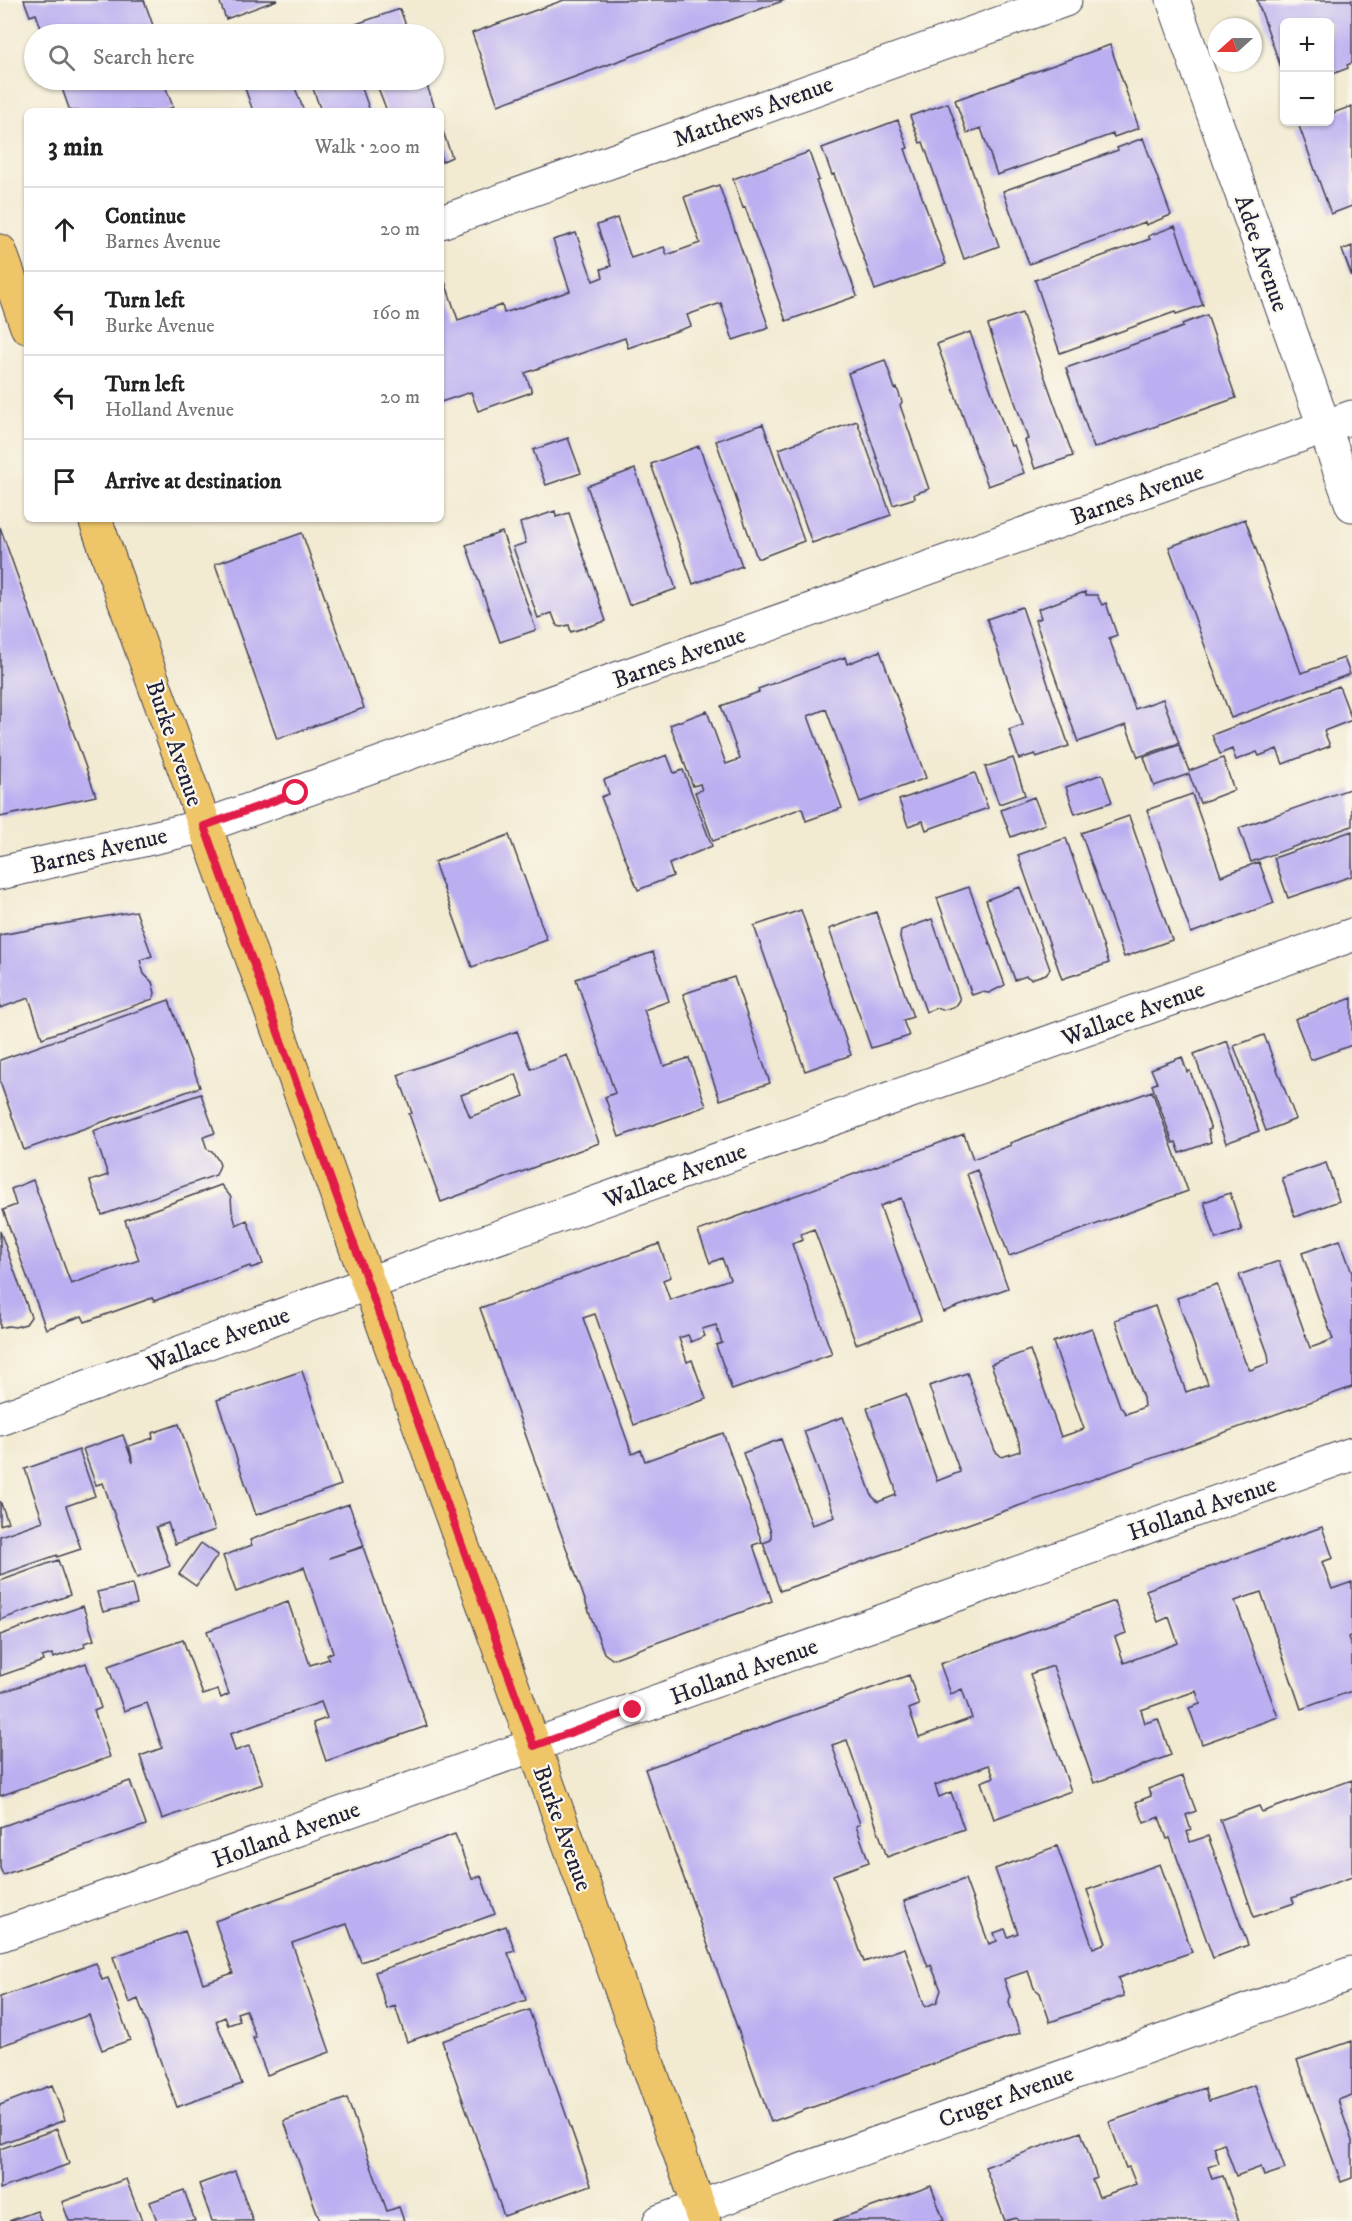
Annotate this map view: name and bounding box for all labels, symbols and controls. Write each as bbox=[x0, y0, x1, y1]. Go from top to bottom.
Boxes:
north arrow bbox=[1208, 18, 1262, 72]
map controls bbox=[1280, 18, 1334, 126]
button: + bbox=[1280, 18, 1334, 72]
search box bbox=[24, 24, 444, 90]
icon: search bbox=[45, 41, 78, 74]
text: Search here bbox=[93, 44, 195, 71]
street label: Matthews Avenue bbox=[669, 69, 837, 155]
button: − bbox=[1280, 72, 1334, 126]
text: 3 min bbox=[48, 131, 103, 164]
text: Walk · 200 m bbox=[314, 135, 420, 160]
street label: Adee Avenue bbox=[1227, 191, 1295, 316]
text: Continue bbox=[105, 203, 186, 230]
icon: ahead bbox=[48, 213, 81, 246]
text: 20 m bbox=[380, 217, 420, 242]
text: Barnes Avenue bbox=[105, 230, 221, 255]
text: Turn left bbox=[105, 287, 185, 314]
icon: left bbox=[48, 297, 81, 330]
text: 160 m bbox=[372, 301, 420, 326]
text: Burke Avenue bbox=[105, 314, 215, 339]
text: Turn left bbox=[105, 371, 185, 398]
icon: left bbox=[48, 381, 81, 414]
text: 20 m bbox=[380, 385, 420, 410]
text: Holland Avenue bbox=[105, 398, 234, 423]
street label: Barnes Avenue bbox=[1067, 457, 1208, 533]
icon: arrive bbox=[48, 465, 81, 498]
text: Arrive at destination bbox=[105, 468, 282, 495]
street label: Barnes Avenue bbox=[609, 620, 750, 696]
street label: Burke Avenue bbox=[138, 676, 210, 810]
route start bbox=[282, 779, 308, 805]
street label: Barnes Avenue bbox=[28, 821, 170, 881]
street label: Wallace Avenue bbox=[1057, 974, 1209, 1054]
street label: Wallace Avenue bbox=[599, 1136, 751, 1216]
street label: Wallace Avenue bbox=[142, 1300, 294, 1380]
street label: Holland Avenue bbox=[1124, 1470, 1280, 1548]
street label: Holland Avenue bbox=[666, 1631, 822, 1713]
route end bbox=[619, 1696, 645, 1722]
street label: Burke Avenue bbox=[525, 1761, 599, 1895]
street label: Holland Avenue bbox=[208, 1794, 364, 1876]
street label: Cruger Avenue bbox=[935, 2059, 1078, 2135]

